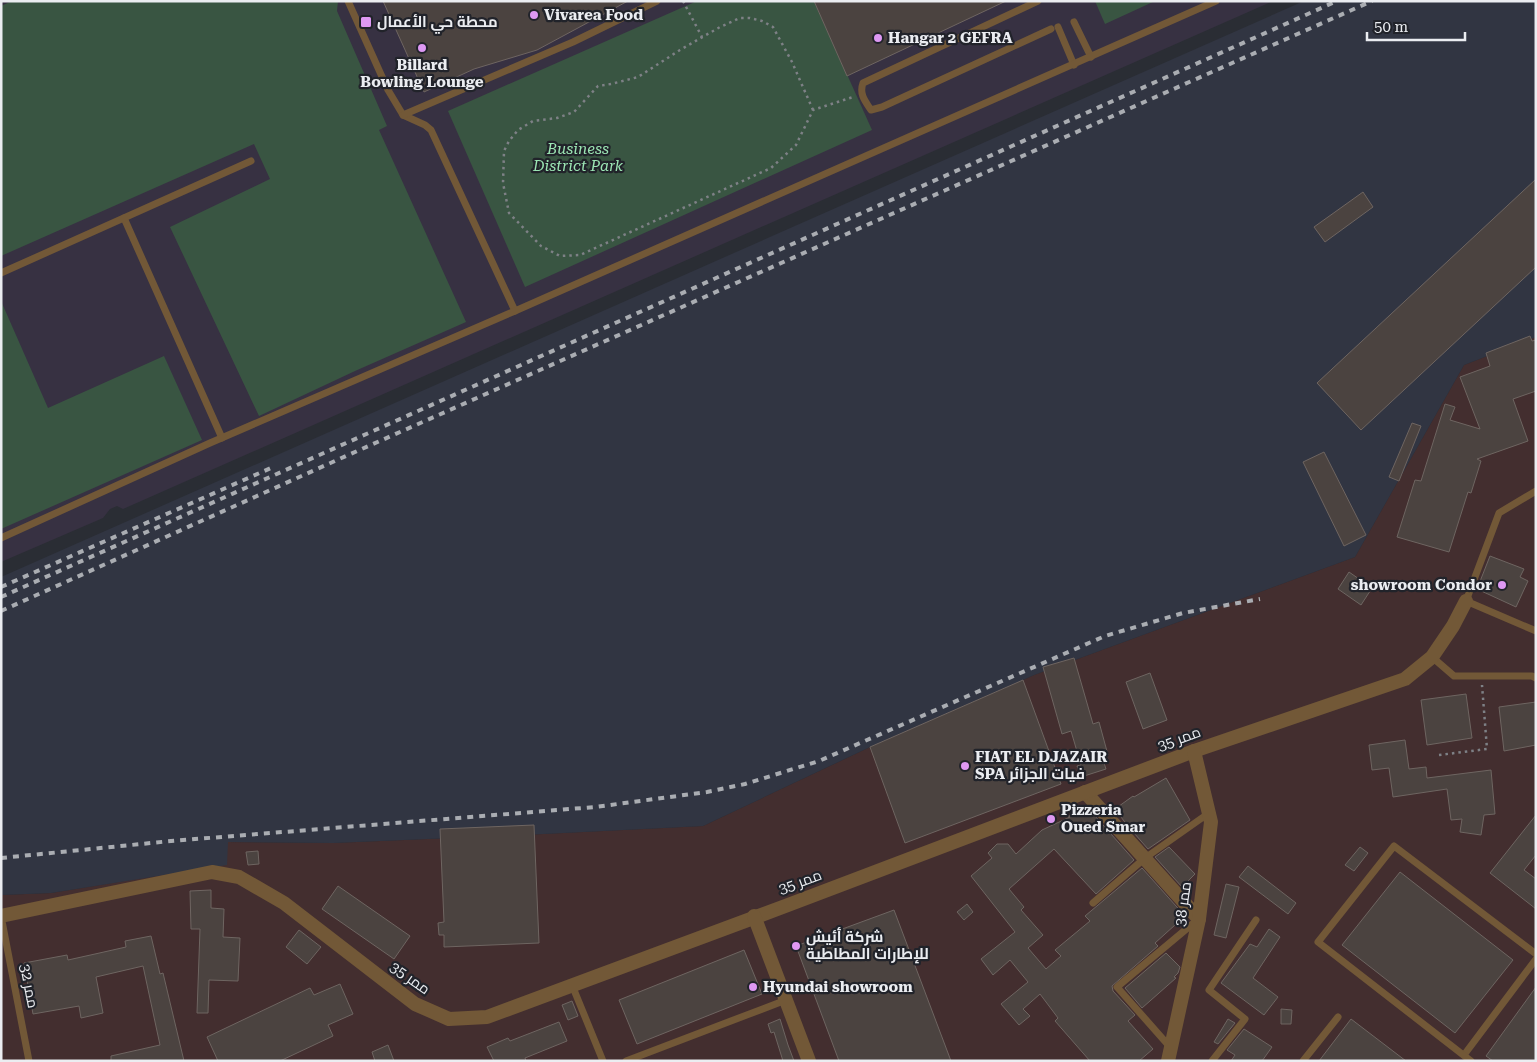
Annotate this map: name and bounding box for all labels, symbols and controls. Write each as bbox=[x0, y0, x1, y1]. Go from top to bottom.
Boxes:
place label: Vivarea Food bbox=[544, 6, 643, 24]
marker: Vivarea Food bbox=[528, 9, 540, 21]
scale bar bbox=[1367, 10, 1464, 42]
place label: محطة حي الأعمال bbox=[377, 13, 498, 34]
marker: محطة حي الأعمال bbox=[359, 15, 373, 29]
text: 50 m bbox=[1374, 18, 1409, 36]
place label: Hangar 2 GEFRA bbox=[888, 29, 1013, 47]
marker: Hangar 2 GEFRA bbox=[872, 32, 884, 44]
marker: Billard Bowling Lounge bbox=[416, 42, 428, 54]
place label: Billard Bowling Lounge bbox=[360, 56, 484, 91]
park label: Business District Park bbox=[532, 140, 624, 175]
place label: showroom Condor bbox=[1351, 576, 1492, 594]
marker: showroom Condor bbox=[1496, 579, 1508, 591]
street label: ممر 35 bbox=[1155, 723, 1203, 755]
place label: FIAT EL DJAZAIR SPA فيات الجزائر bbox=[975, 748, 1107, 783]
marker: FIAT EL DJAZAIR SPA فيات الجزائر bbox=[959, 760, 971, 772]
place label: Pizzeria Oued Smar bbox=[1061, 801, 1145, 836]
marker: Pizzeria Oued Smar bbox=[1045, 813, 1057, 825]
street label: ممر 35 bbox=[776, 866, 824, 898]
street label: ممر 38 bbox=[1171, 881, 1195, 927]
place label: شركة أئيش للإطارات المطاطية bbox=[806, 927, 929, 964]
marker: شركة أئيش للإطارات المطاطية bbox=[790, 940, 802, 952]
street label: ممر 35 bbox=[386, 958, 434, 998]
street label: ممر 32 bbox=[16, 962, 42, 1010]
place label: Hyundai showroom bbox=[763, 978, 913, 996]
marker: Hyundai showroom bbox=[747, 981, 759, 993]

